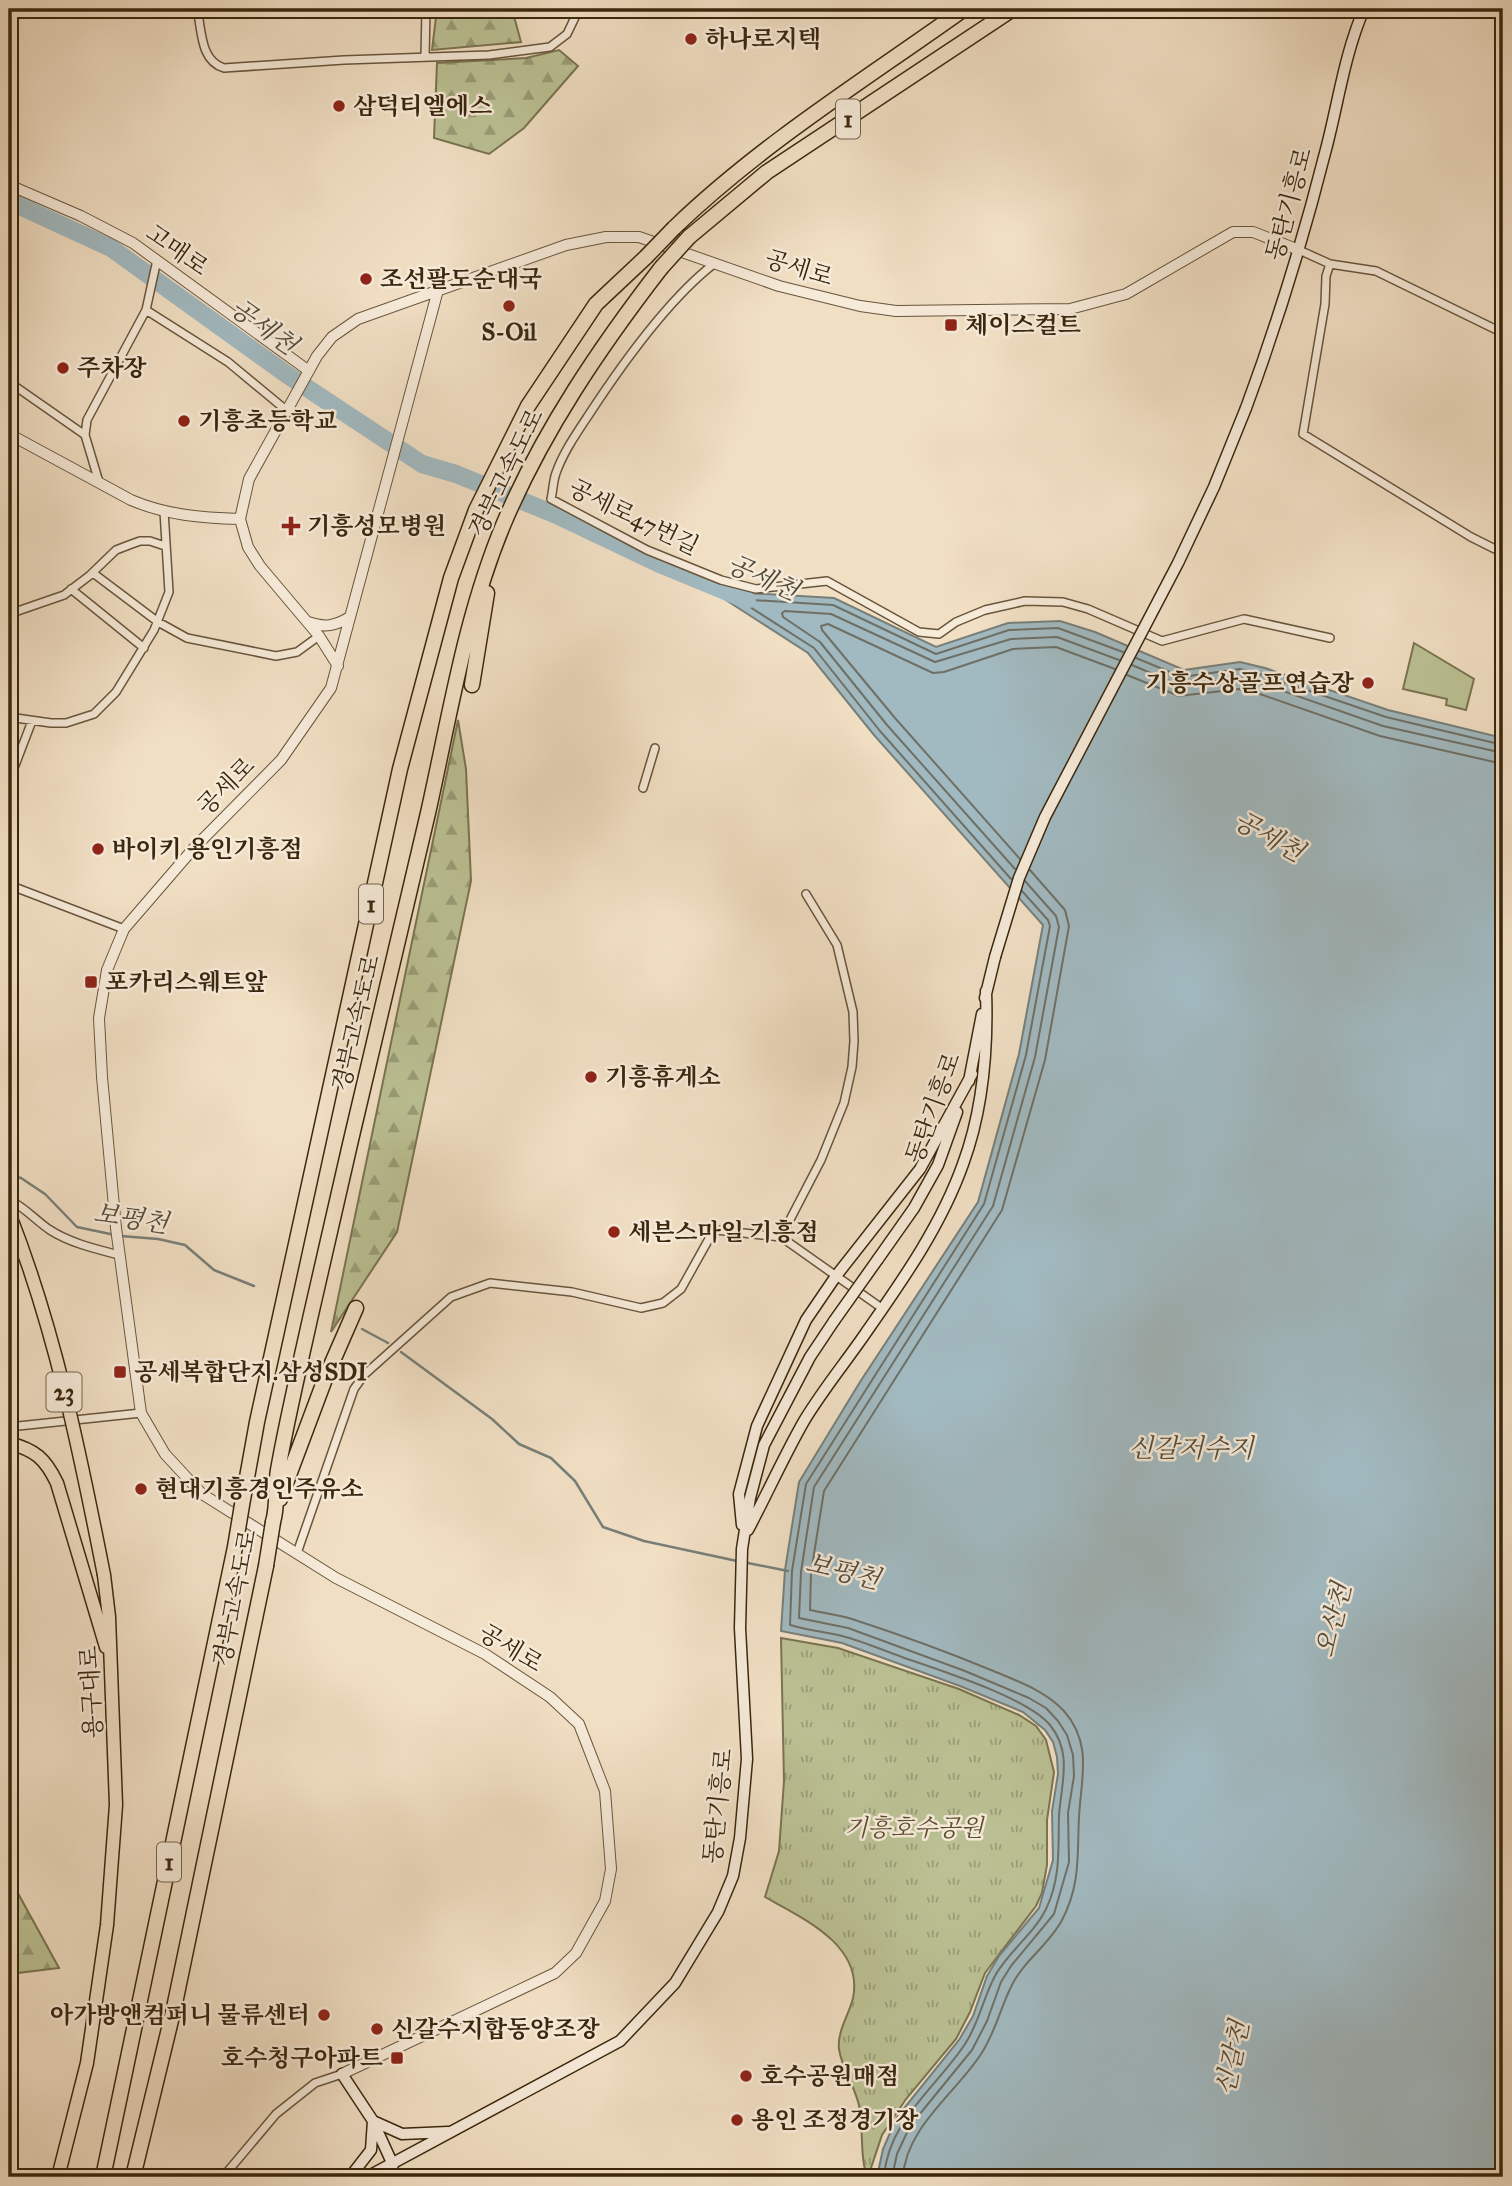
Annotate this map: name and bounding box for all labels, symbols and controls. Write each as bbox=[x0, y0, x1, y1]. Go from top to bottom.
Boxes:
place label: 하나로지텍 bbox=[705, 24, 821, 54]
marker: 하나로지텍 bbox=[683, 31, 699, 47]
place label: 삼덕티엘에스 bbox=[353, 91, 492, 121]
marker: 삼덕티엘에스 bbox=[331, 98, 347, 114]
road number: 1 bbox=[836, 100, 860, 138]
street label: 동탄기흥로 bbox=[1260, 144, 1318, 264]
street label: 고매로 bbox=[140, 218, 214, 282]
street label: 공세로 bbox=[761, 243, 837, 293]
place label: 조선팔도순대국 bbox=[380, 264, 542, 294]
marker: 조선팔도순대국 bbox=[358, 271, 374, 287]
water label: 공세천 bbox=[224, 291, 305, 362]
marker: S-Oil bbox=[501, 298, 517, 314]
place label: 체이스컬트 bbox=[965, 310, 1081, 340]
place label: S-Oil bbox=[481, 317, 537, 347]
marker: 체이스컬트 bbox=[943, 317, 959, 333]
place label: 주차장 bbox=[77, 353, 147, 383]
marker: 주차장 bbox=[55, 360, 71, 376]
street label: 경부고속도로 bbox=[462, 404, 550, 542]
place label: 기흥초등학교 bbox=[198, 406, 337, 436]
marker: 기흥초등학교 bbox=[176, 413, 192, 429]
street label: 공세로47번길 bbox=[564, 473, 704, 561]
place label: 기흥성모병원 bbox=[307, 511, 446, 541]
marker: 기흥성모병원 bbox=[281, 516, 301, 536]
water label: 공세천 bbox=[722, 547, 806, 608]
place label: 기흥수상골프연습장 bbox=[1145, 668, 1355, 698]
marker: 기흥수상골프연습장 bbox=[1360, 675, 1376, 691]
street label: 공세로 bbox=[191, 751, 261, 821]
water label: 공세천 bbox=[1228, 804, 1311, 869]
place label: 바이키 용인기흥점 bbox=[112, 834, 303, 864]
marker: 바이키 용인기흥점 bbox=[90, 841, 106, 857]
road number: 1 bbox=[359, 884, 383, 923]
street label: 경부고속도로 bbox=[326, 952, 386, 1094]
place label: 포카리스웨트앞 bbox=[105, 967, 268, 997]
marker: 포카리스웨트앞 bbox=[83, 974, 99, 990]
street label: 동탄기흥로 bbox=[899, 1048, 967, 1168]
place label: 기흥휴게소 bbox=[605, 1062, 721, 1092]
marker: 기흥휴게소 bbox=[583, 1069, 599, 1085]
water label: 보평천 bbox=[91, 1196, 173, 1240]
place label: 세븐스마일 기흥점 bbox=[628, 1217, 819, 1247]
marker: 세븐스마일 기흥점 bbox=[606, 1224, 622, 1240]
place label: 공세복합단지.삼성SDI bbox=[134, 1357, 367, 1387]
marker: 공세복합단지.삼성SDI bbox=[112, 1364, 128, 1380]
road number: 23 bbox=[46, 1372, 82, 1412]
water label: 신갈저수지 bbox=[1128, 1432, 1256, 1464]
place label: 현대기흥경인주유소 bbox=[155, 1474, 364, 1504]
marker: 현대기흥경인주유소 bbox=[133, 1481, 149, 1497]
street label: 경부고속도로 bbox=[207, 1527, 263, 1669]
water label: 보평천 bbox=[803, 1546, 885, 1596]
water label: 오산천 bbox=[1308, 1578, 1358, 1660]
street label: 공세로 bbox=[473, 1617, 549, 1679]
street label: 용구대로 bbox=[74, 1645, 108, 1739]
street label: 동탄기흥로 bbox=[697, 1747, 739, 1865]
park label: 기흥호수공원 bbox=[844, 1813, 985, 1843]
road number: 1 bbox=[157, 1842, 181, 1882]
place label: 아가방앤컴퍼니 물류센터 bbox=[50, 2000, 310, 2030]
marker: 아가방앤컴퍼니 물류센터 bbox=[316, 2007, 332, 2023]
place label: 신갈수지합동양조장 bbox=[391, 2014, 600, 2044]
water label: 신갈천 bbox=[1209, 2016, 1256, 2098]
marker: 신갈수지합동양조장 bbox=[369, 2021, 385, 2037]
place label: 호수청구아파트 bbox=[221, 2043, 383, 2073]
marker: 호수청구아파트 bbox=[389, 2050, 405, 2066]
place label: 호수공원매점 bbox=[760, 2061, 899, 2091]
marker: 호수공원매점 bbox=[738, 2068, 754, 2084]
place label: 용인 조정경기장 bbox=[751, 2105, 919, 2135]
marker: 용인 조정경기장 bbox=[729, 2112, 745, 2128]

